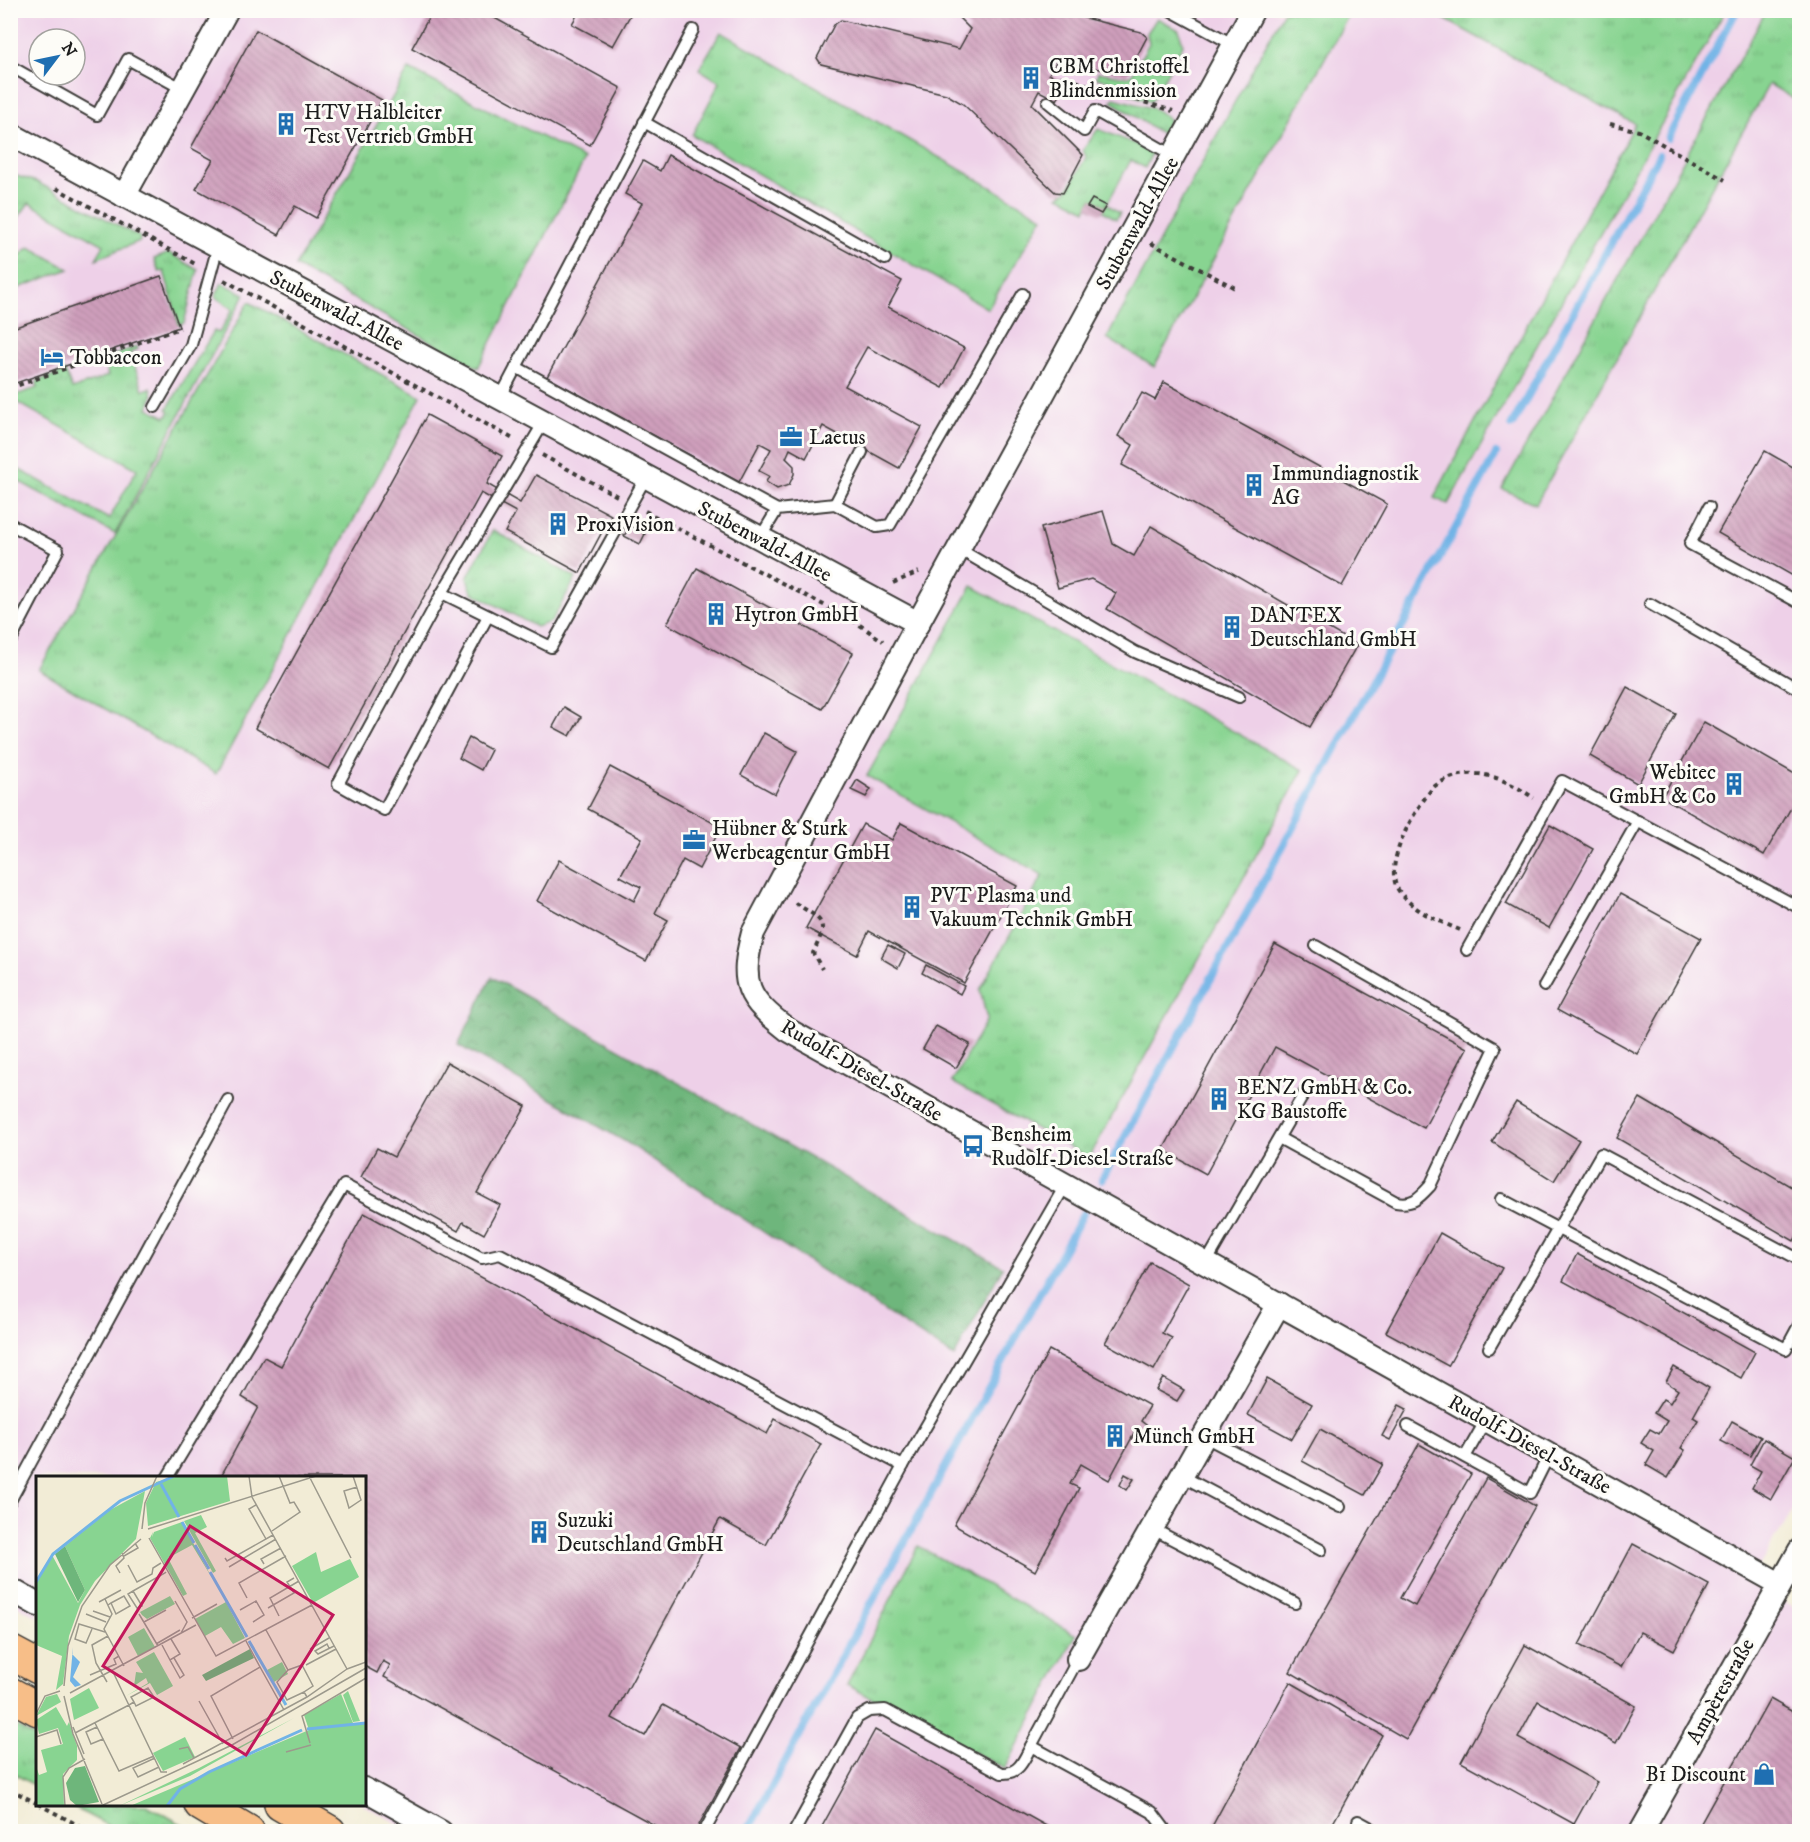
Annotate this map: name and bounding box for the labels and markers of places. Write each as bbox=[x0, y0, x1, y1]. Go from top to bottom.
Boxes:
place label: CBM Christoffel Blindenmission bbox=[1049, 54, 1190, 104]
building icon: CBM Christoffel Blindenmission bbox=[1018, 65, 1044, 91]
place label: HTV Halbleiter Test Vertrieb GmbH bbox=[304, 100, 474, 150]
building icon: HTV Halbleiter Test Vertrieb GmbH bbox=[273, 111, 299, 137]
hotel icon: Tobbaccon bbox=[39, 344, 65, 370]
place label: Tobbaccon bbox=[70, 345, 162, 371]
office icon: Laetus bbox=[778, 424, 804, 450]
place label: Laetus bbox=[809, 425, 866, 451]
place label: Immundiagnostik AG bbox=[1272, 461, 1419, 511]
building icon: Immundiagnostik AG bbox=[1241, 472, 1267, 498]
building icon: ProxiVision bbox=[545, 511, 571, 537]
place label: ProxiVision bbox=[576, 512, 674, 538]
building icon: Hytron GmbH bbox=[703, 601, 729, 627]
place label: Hytron GmbH bbox=[734, 602, 859, 628]
place label: DANTEX Deutschland GmbH bbox=[1250, 603, 1417, 653]
building icon: DANTEX Deutschland GmbH bbox=[1219, 614, 1245, 640]
place label: Webitec GmbH & Co bbox=[1609, 760, 1716, 810]
building icon: Webitec GmbH & Co bbox=[1721, 771, 1747, 797]
place label: Hübner & Sturk Werbeagentur GmbH bbox=[711, 816, 891, 866]
office icon: Hübner & Sturk Werbeagentur GmbH bbox=[681, 827, 707, 853]
place label: PVT Plasma und Vakuum Technik GmbH bbox=[929, 883, 1133, 933]
building icon: PVT Plasma und Vakuum Technik GmbH bbox=[899, 894, 925, 920]
place label: BENZ GmbH & Co. KG Baustoffe bbox=[1237, 1075, 1412, 1125]
building icon: BENZ GmbH & Co. KG Baustoffe bbox=[1206, 1086, 1232, 1112]
place label: Bensheim Rudolf-Diesel-Straße bbox=[991, 1122, 1174, 1172]
bus stop icon: Bensheim Rudolf-Diesel-Straße bbox=[960, 1133, 986, 1159]
building icon: Münch GmbH bbox=[1102, 1423, 1128, 1449]
place label: Münch GmbH bbox=[1133, 1424, 1255, 1450]
place label: Suzuki Deutschland GmbH bbox=[557, 1508, 724, 1558]
building icon: Suzuki Deutschland GmbH bbox=[526, 1519, 552, 1545]
shop icon: B1 Discount bbox=[1751, 1761, 1777, 1787]
place label: B1 Discount bbox=[1645, 1762, 1746, 1788]

